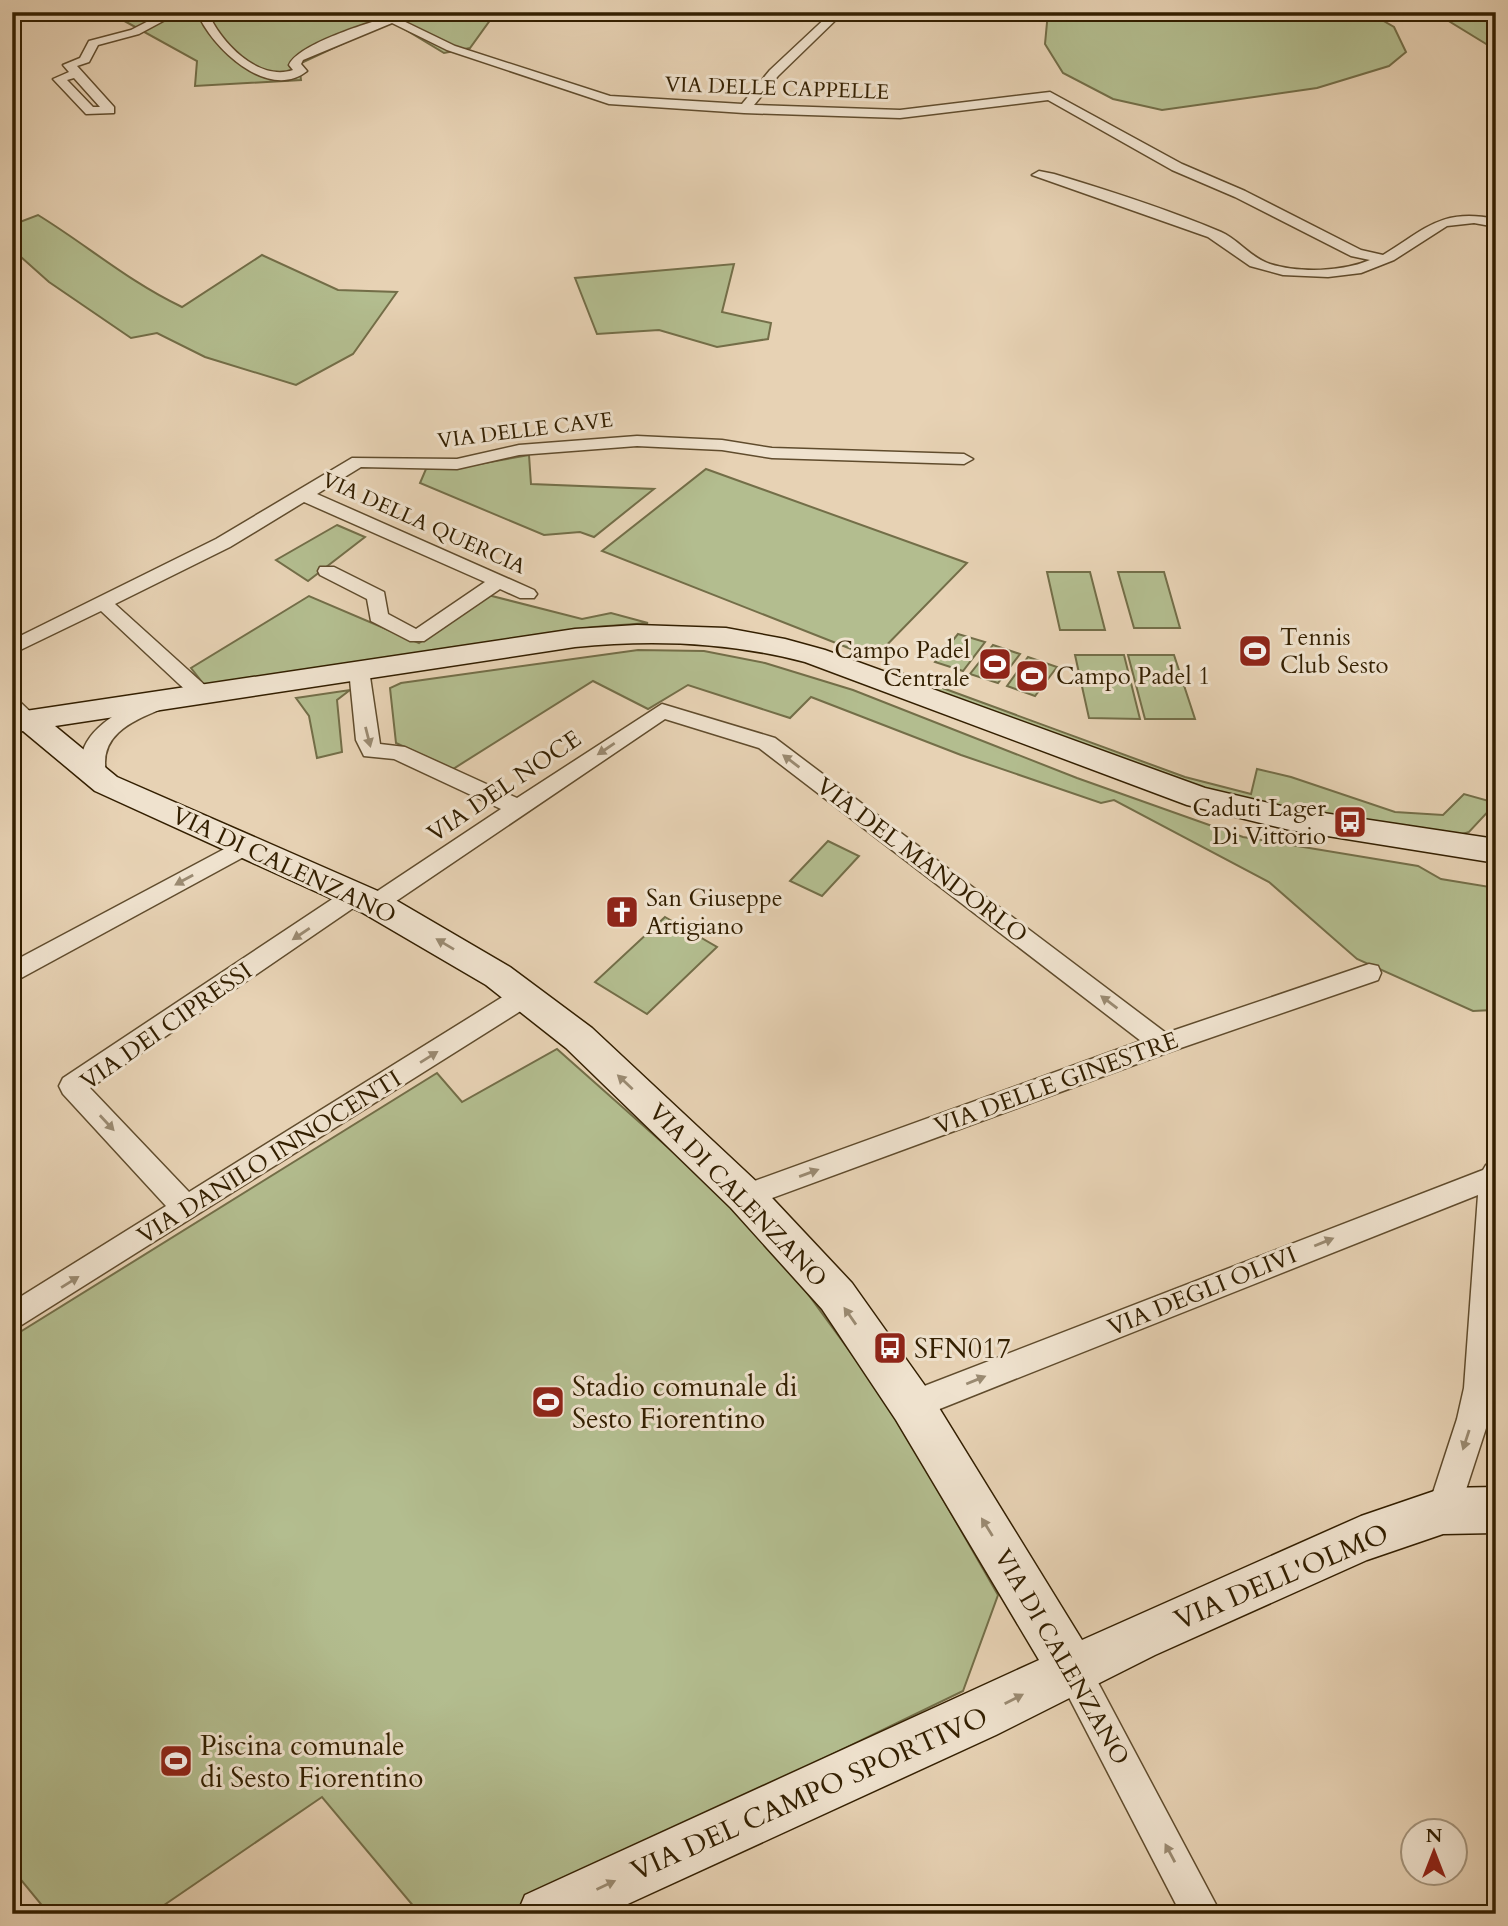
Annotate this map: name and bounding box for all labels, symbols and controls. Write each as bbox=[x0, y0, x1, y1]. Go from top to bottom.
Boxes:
street label: VIA DELLE CAPPELLE bbox=[664, 70, 890, 107]
street label: VIA DELLE CAVE bbox=[436, 405, 615, 456]
street label: VIA DELLA QUERCIA bbox=[317, 465, 530, 581]
place label: Tennis Club Sesto bbox=[1280, 621, 1388, 682]
sports icon: Tennis Club Sesto bbox=[1236, 632, 1274, 670]
place label: Campo Padel Centrale bbox=[834, 634, 970, 695]
sports icon: Campo Padel Centrale bbox=[976, 645, 1014, 683]
sports icon: Campo Padel 1 bbox=[1013, 657, 1051, 695]
place label: Campo Padel 1 bbox=[1056, 660, 1210, 693]
street label: VIA DEL NOCE bbox=[421, 723, 588, 850]
one-way arrow bbox=[363, 726, 374, 748]
one-way arrow bbox=[596, 743, 616, 756]
one-way arrow bbox=[782, 754, 801, 768]
street label: VIA DEL MANDORLO bbox=[809, 770, 1034, 951]
place label: Caduti Lager Di Vittorio bbox=[1193, 792, 1326, 853]
street label: VIA DI CALENZANO bbox=[166, 799, 401, 932]
bus stop icon: Caduti Lager Di Vittorio bbox=[1331, 803, 1369, 841]
one-way arrow bbox=[174, 874, 193, 886]
place label: San Giuseppe Artigiano bbox=[646, 882, 783, 943]
church icon: San Giuseppe Artigiano bbox=[603, 893, 641, 931]
one-way arrow bbox=[291, 927, 311, 940]
one-way arrow bbox=[435, 937, 454, 950]
street label: VIA DEI CIPRESSI bbox=[74, 955, 259, 1098]
one-way arrow bbox=[1100, 996, 1118, 1010]
street label: VIA DELLE GINESTRE bbox=[930, 1024, 1183, 1143]
one-way arrow bbox=[419, 1050, 438, 1063]
street label: VIA DANILO INNOCENTI bbox=[131, 1062, 408, 1252]
one-way arrow bbox=[617, 1074, 634, 1090]
street label: VIA DI CALENZANO bbox=[641, 1096, 834, 1295]
one-way arrow bbox=[98, 1114, 114, 1131]
one-way arrow bbox=[798, 1167, 819, 1178]
one-way arrow bbox=[1314, 1237, 1335, 1248]
street label: VIA DEGLI OLIVI bbox=[1103, 1238, 1302, 1344]
one-way arrow bbox=[61, 1276, 80, 1289]
one-way arrow bbox=[843, 1307, 857, 1325]
bus stop icon: SFN017 bbox=[871, 1329, 909, 1367]
place label: SFN017 bbox=[914, 1330, 1011, 1368]
place label: Stadio comunale di Sesto Fiorentino bbox=[572, 1368, 798, 1438]
one-way arrow bbox=[965, 1375, 986, 1386]
sports icon: Stadio comunale di Sesto Fiorentino bbox=[529, 1383, 567, 1421]
one-way arrow bbox=[1460, 1430, 1471, 1451]
street label: VIA DELL'OLMO bbox=[1168, 1515, 1394, 1639]
one-way arrow bbox=[981, 1517, 994, 1537]
street label: VIA DI CALENZANO bbox=[986, 1543, 1137, 1771]
one-way arrow bbox=[1004, 1694, 1024, 1705]
street label: VIA DEL CAMPO SPORTIVO bbox=[625, 1698, 994, 1890]
place label: Piscina comunale di Sesto Fiorentino bbox=[200, 1727, 423, 1797]
sports icon: Piscina comunale di Sesto Fiorentino bbox=[157, 1742, 195, 1780]
north arrow bbox=[1400, 1818, 1470, 1888]
text: N bbox=[1426, 1823, 1443, 1849]
one-way arrow bbox=[1165, 1843, 1177, 1863]
one-way arrow bbox=[596, 1879, 616, 1891]

